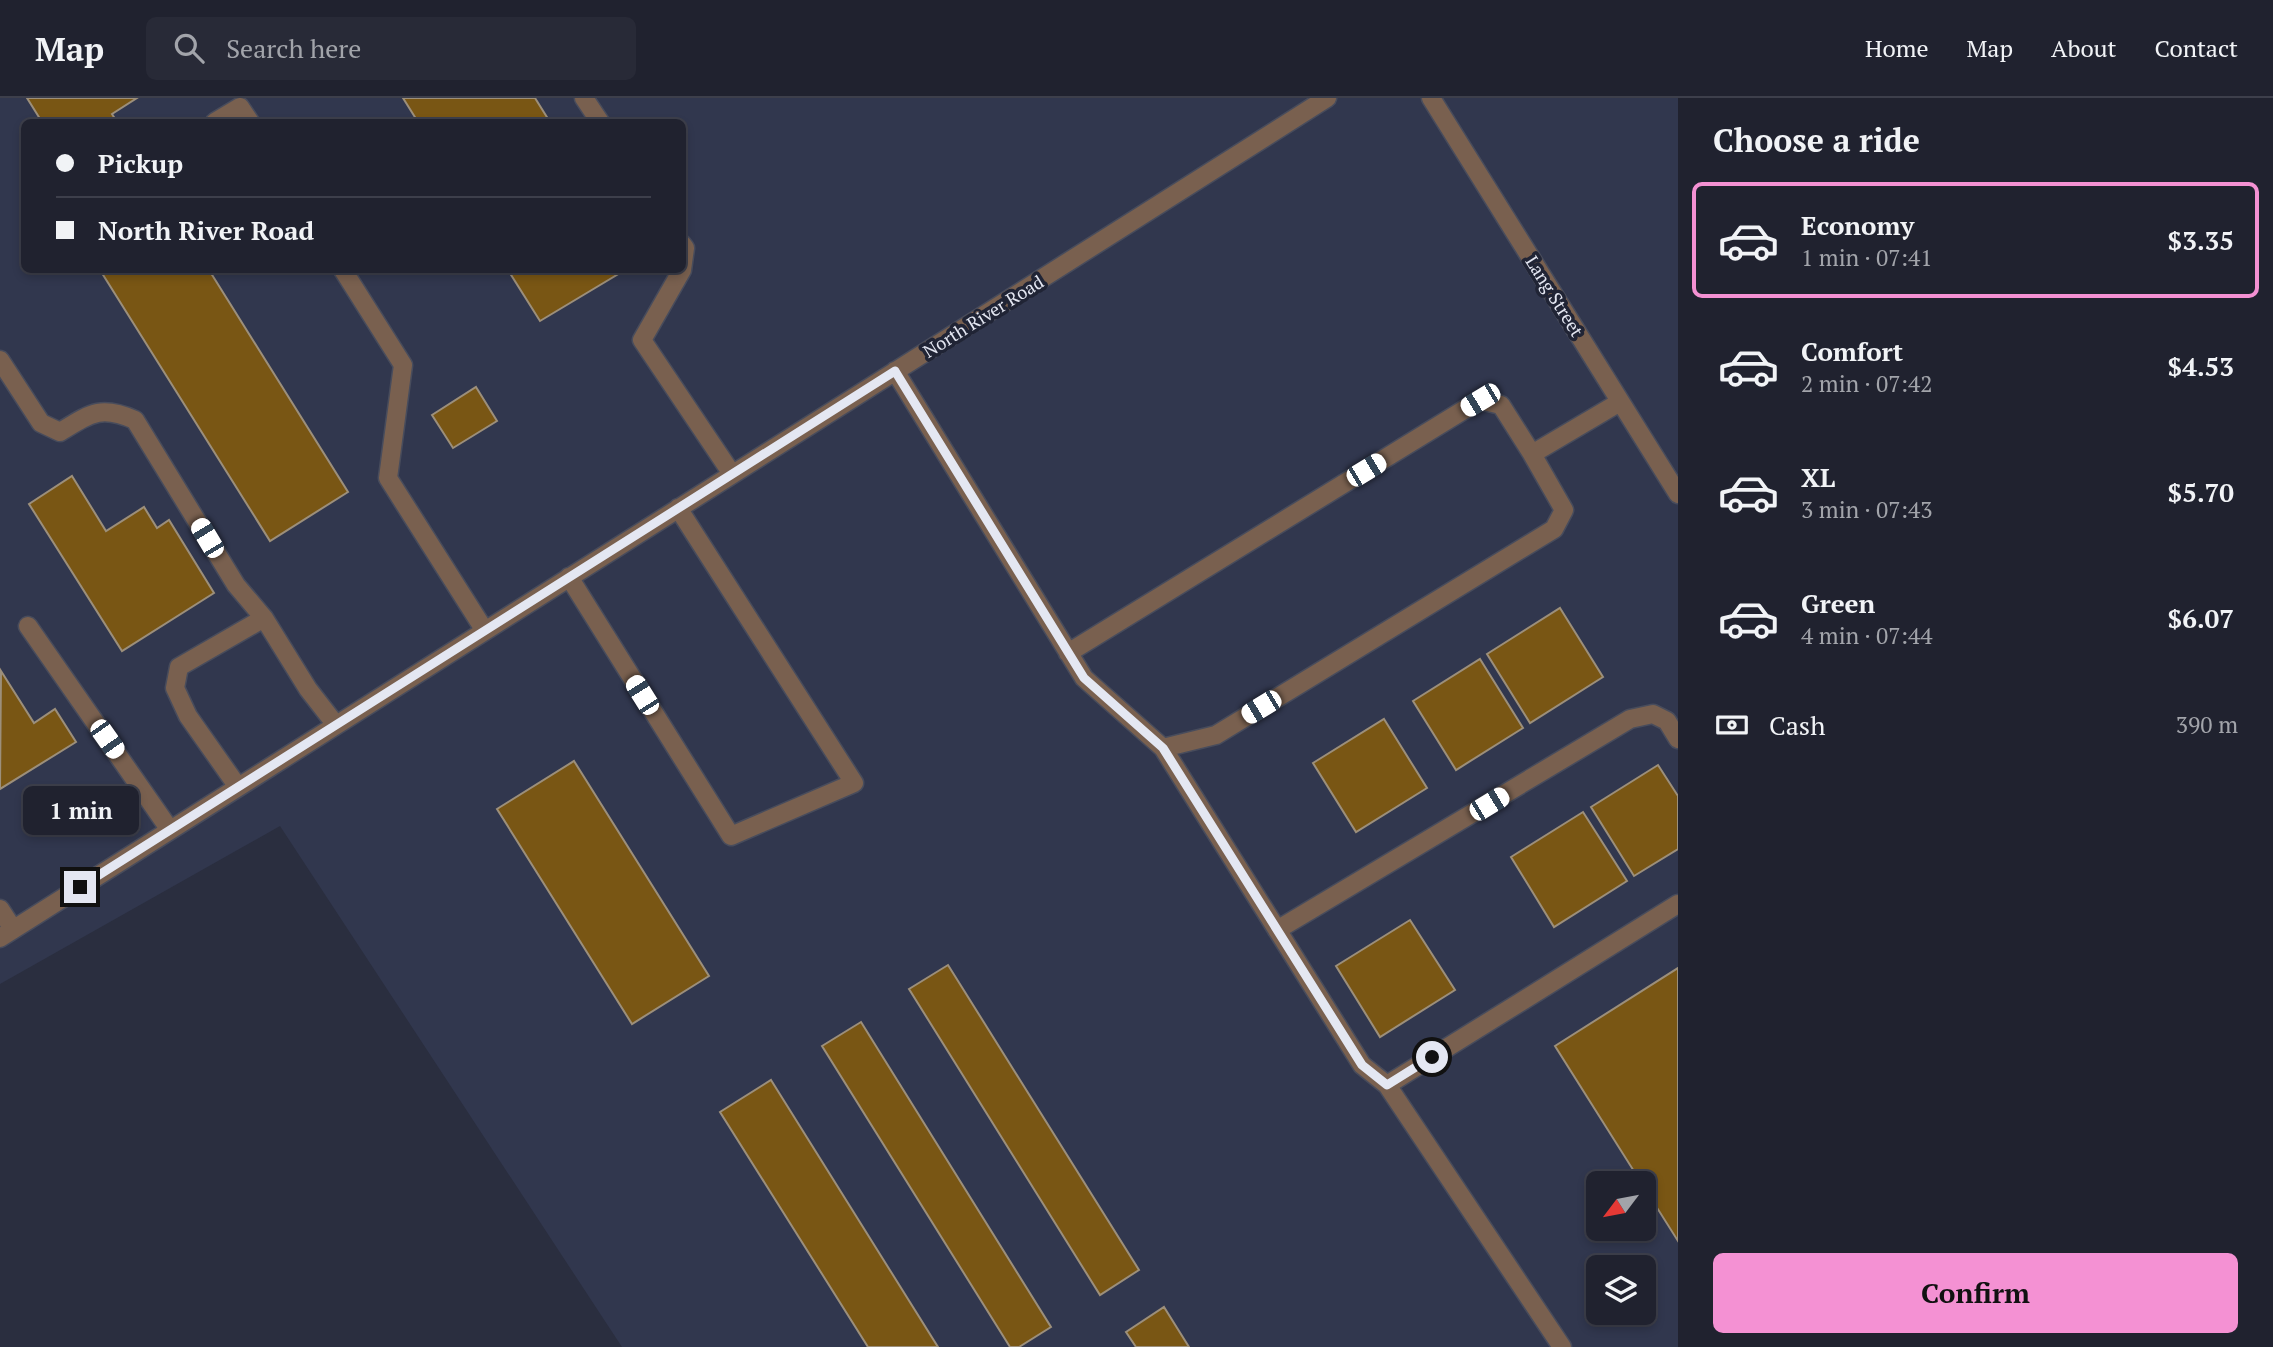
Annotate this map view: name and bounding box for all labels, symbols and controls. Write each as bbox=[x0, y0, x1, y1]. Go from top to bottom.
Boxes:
search box bbox=[146, 17, 636, 80]
text: Map bbox=[35, 27, 104, 70]
icon: search bbox=[170, 29, 208, 67]
text: Search here bbox=[226, 31, 361, 65]
text: Home bbox=[1865, 32, 1929, 64]
text: Map bbox=[1967, 32, 2013, 64]
text: About bbox=[2051, 32, 2117, 64]
text: Contact bbox=[2155, 32, 2238, 64]
text: Choose a ride bbox=[1713, 119, 1920, 161]
text: Pickup bbox=[98, 146, 183, 180]
text: Economy bbox=[1801, 208, 1914, 242]
icon: car bbox=[1717, 209, 1780, 272]
text: North River Road bbox=[98, 213, 314, 247]
text: $3.35 bbox=[2168, 223, 2234, 257]
text: 1 min · 07:41 bbox=[1801, 242, 1933, 273]
street label: Lang Street bbox=[1521, 251, 1590, 341]
street label: North River Road bbox=[918, 269, 1048, 363]
text: Comfort bbox=[1801, 334, 1903, 368]
icon: car bbox=[1717, 335, 1780, 398]
text: $4.53 bbox=[2168, 349, 2234, 383]
text: 2 min · 07:42 bbox=[1801, 368, 1933, 399]
car bbox=[1457, 380, 1504, 420]
car bbox=[1343, 450, 1390, 490]
text: XL bbox=[1801, 460, 1835, 494]
icon: car bbox=[1717, 461, 1780, 524]
text: $5.70 bbox=[2168, 475, 2234, 509]
text: 3 min · 07:43 bbox=[1801, 494, 1933, 525]
car bbox=[188, 515, 227, 561]
text: Green bbox=[1801, 586, 1875, 620]
icon: car bbox=[1717, 587, 1780, 650]
text: $6.07 bbox=[2168, 601, 2234, 635]
text: 4 min · 07:44 bbox=[1801, 620, 1933, 651]
car bbox=[622, 672, 663, 718]
car bbox=[1238, 687, 1285, 727]
icon: cash bbox=[1713, 706, 1751, 744]
text: Cash bbox=[1769, 708, 1825, 742]
text: 390 m bbox=[2176, 709, 2238, 740]
car bbox=[87, 716, 128, 762]
car bbox=[1466, 784, 1513, 824]
callout: 1 min bbox=[22, 786, 138, 834]
text: 1 min bbox=[50, 795, 112, 826]
route end bbox=[64, 871, 96, 903]
route start bbox=[1416, 1041, 1448, 1073]
north arrow bbox=[1586, 1171, 1656, 1241]
map controls bbox=[1586, 1171, 1656, 1325]
button: Confirm bbox=[1713, 1253, 2238, 1333]
button: layers bbox=[1586, 1255, 1656, 1325]

